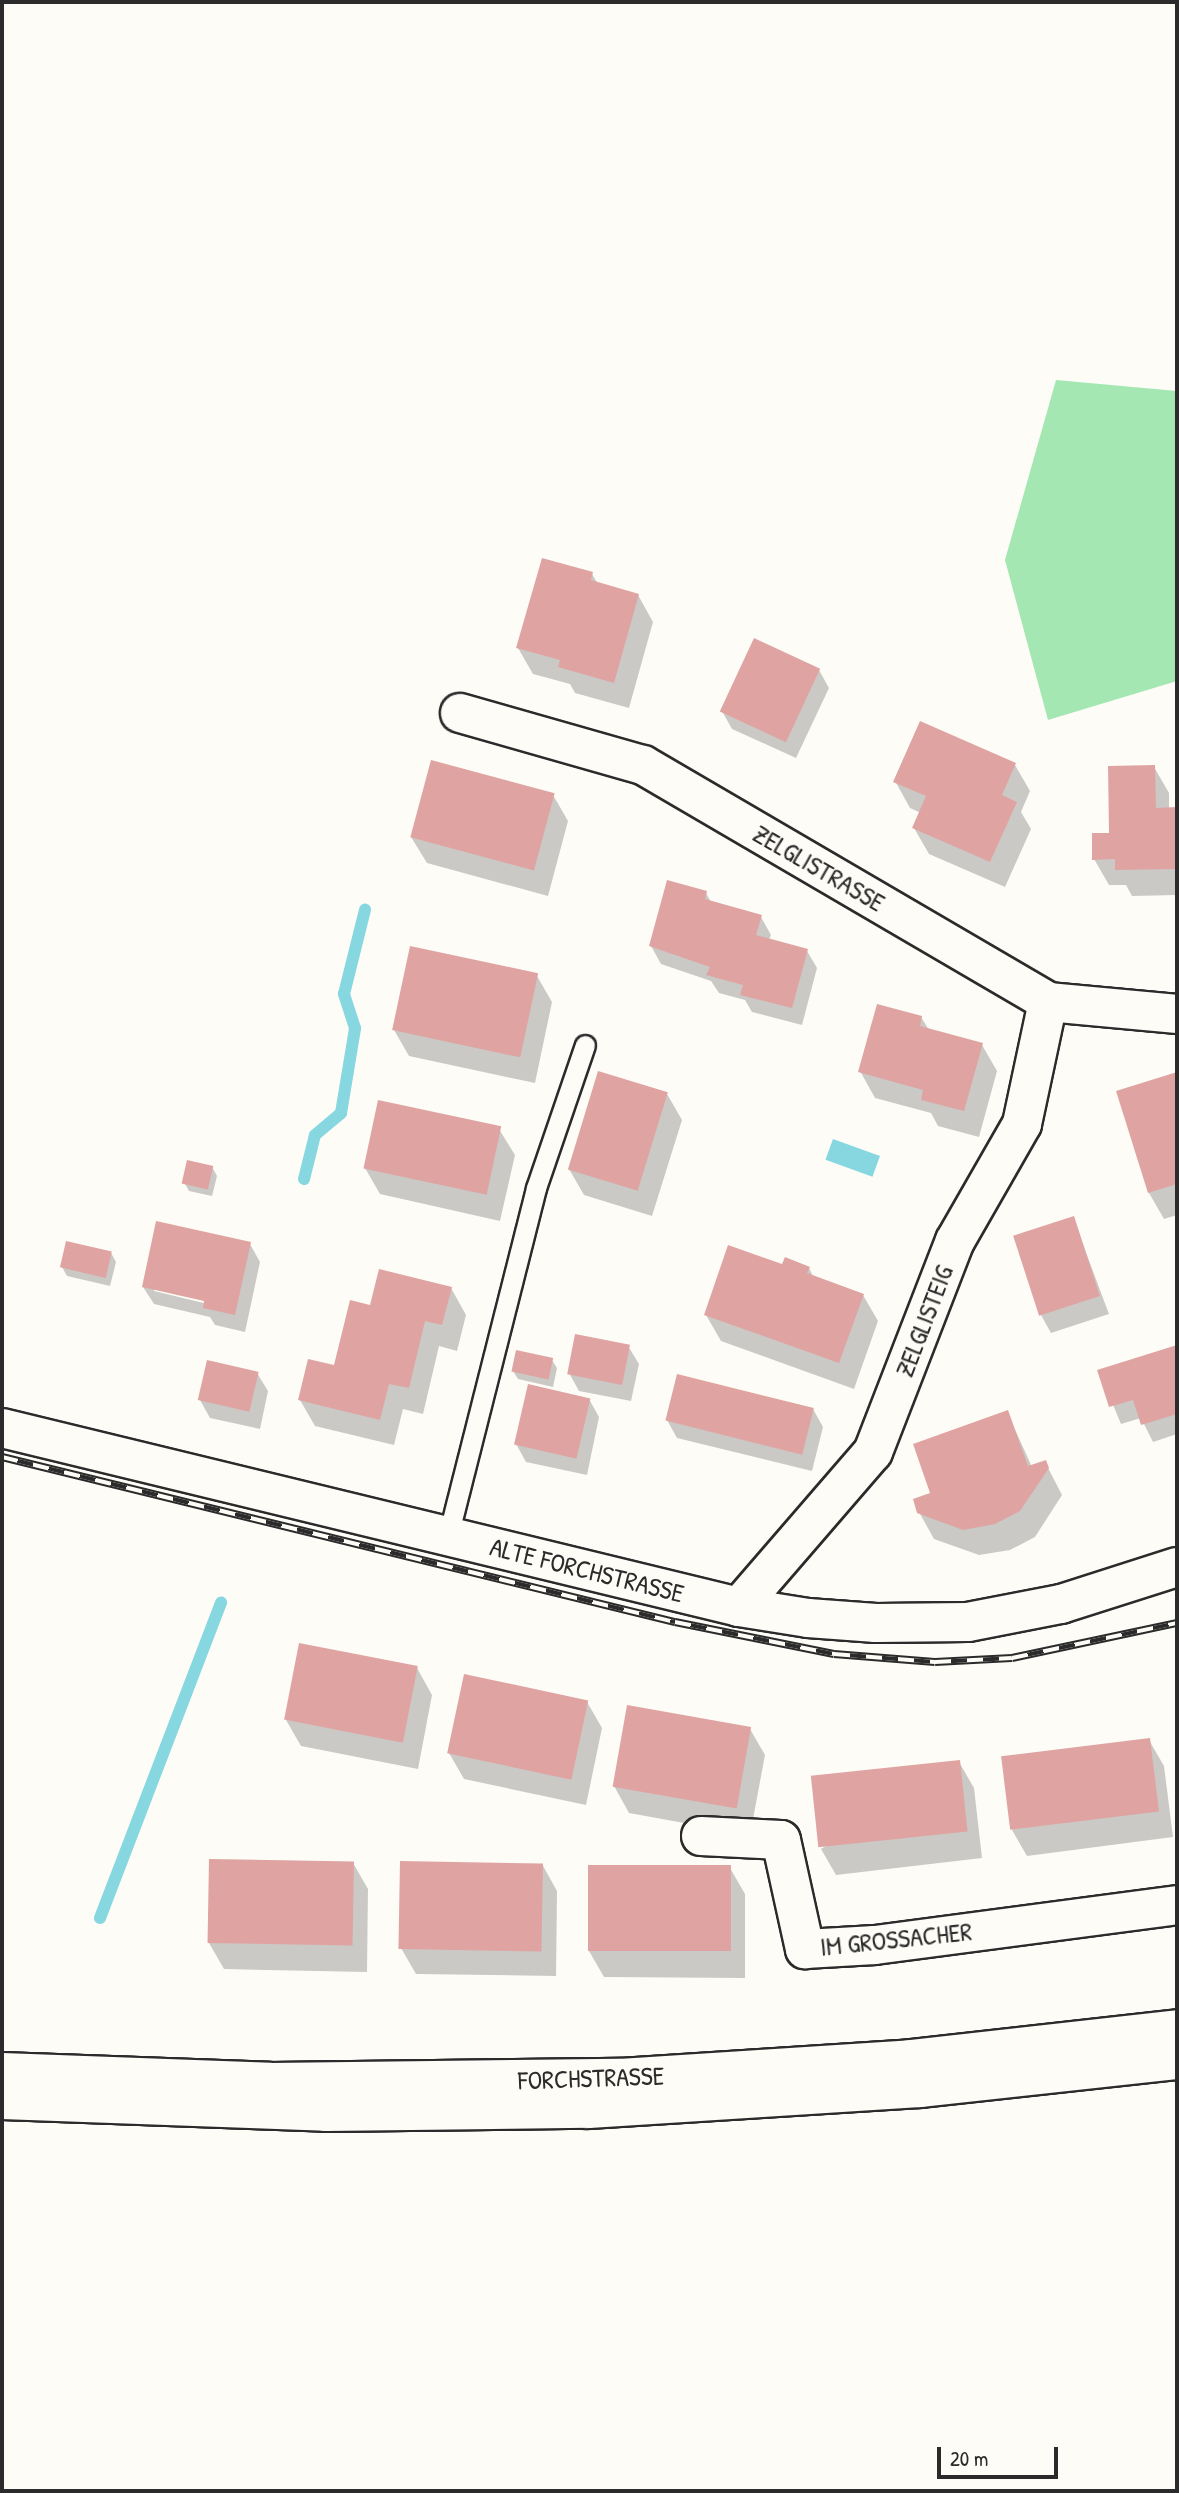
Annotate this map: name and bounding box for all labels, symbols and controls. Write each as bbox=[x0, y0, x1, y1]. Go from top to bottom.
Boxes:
street label: ZELGLISTRASSE bbox=[748, 818, 890, 918]
street label: ZELGLISTEIG bbox=[889, 1261, 959, 1381]
street label: ALTE FORCHSTRASSE bbox=[487, 1531, 687, 1609]
street label: IM GROSSACHER bbox=[819, 1916, 973, 1962]
street label: FORCHSTRASSE bbox=[517, 2060, 665, 2096]
scale bar bbox=[941, 2434, 1062, 2478]
text: 20 m bbox=[950, 2444, 988, 2473]

